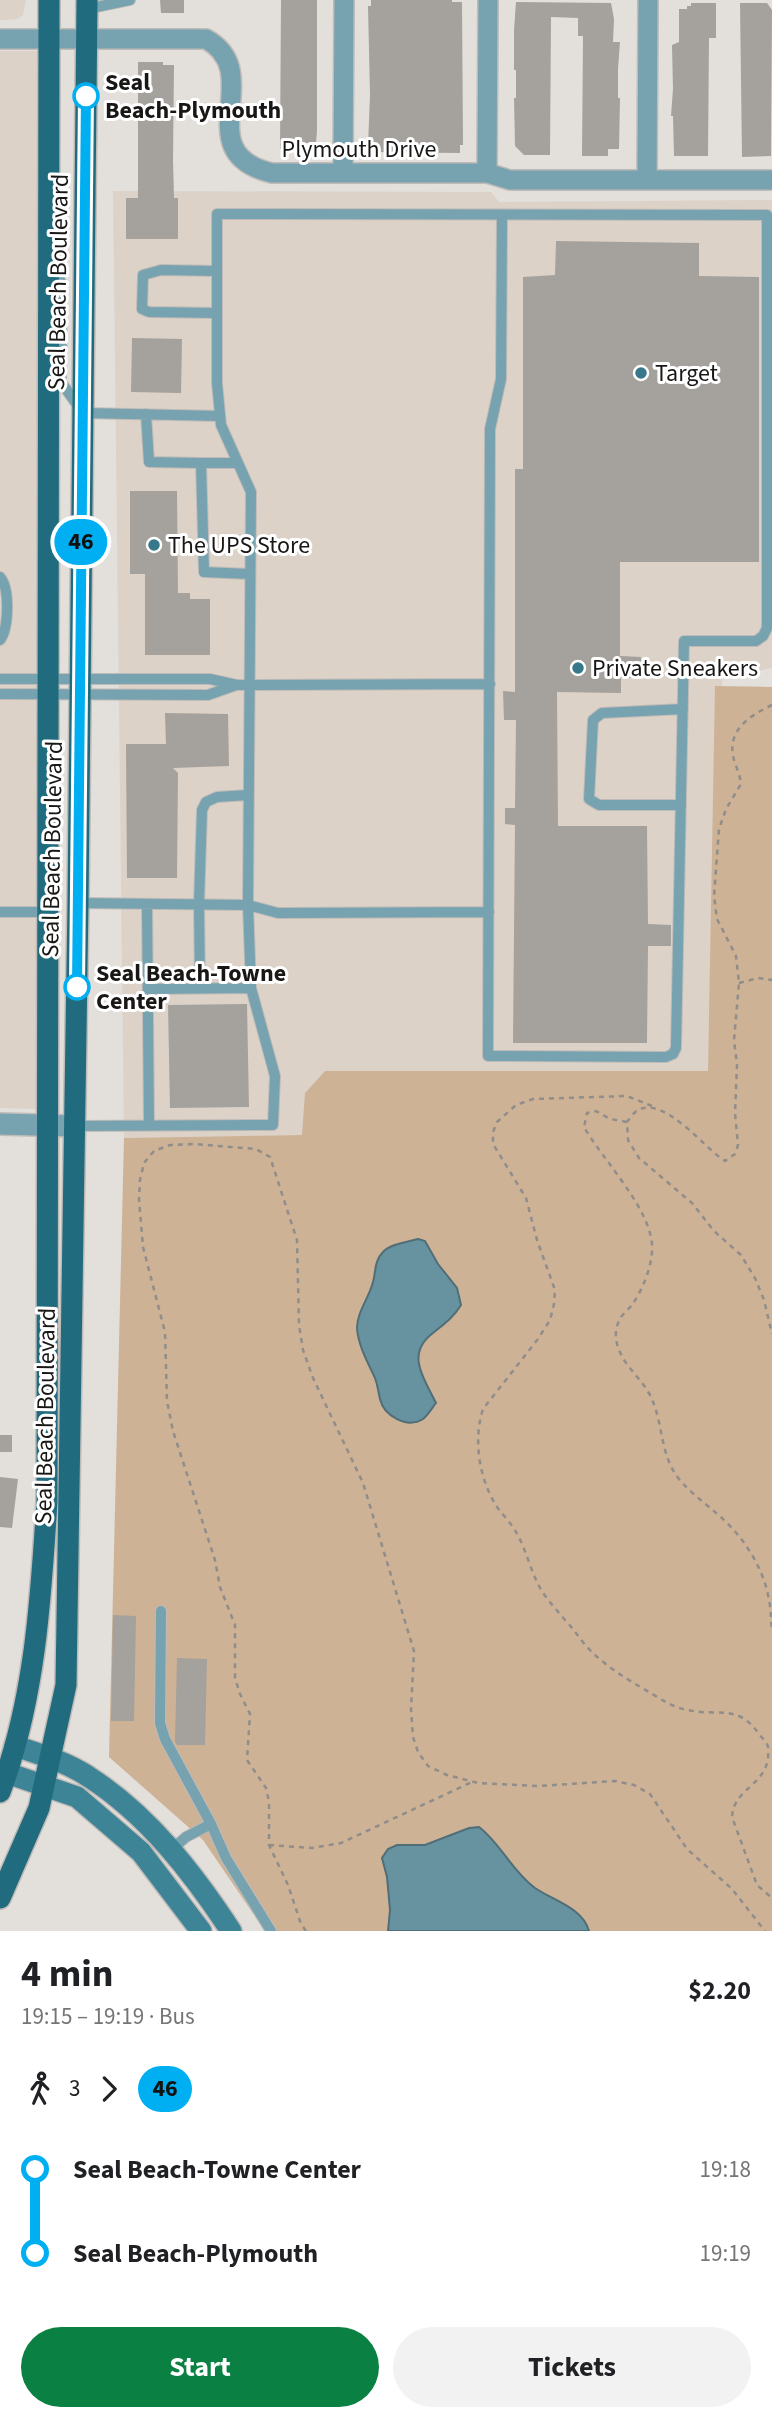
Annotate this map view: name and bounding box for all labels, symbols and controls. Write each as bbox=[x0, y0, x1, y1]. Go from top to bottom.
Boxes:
place label: Seal Beach-Plymouth bbox=[105, 65, 281, 128]
marker: Seal Beach-Plymouth bbox=[73, 83, 99, 109]
street label: Plymouth Drive bbox=[282, 132, 436, 167]
street label: Seal Beach Boulevard bbox=[39, 173, 78, 391]
place label: Target bbox=[655, 356, 718, 391]
marker: Target bbox=[633, 365, 649, 381]
line badge: 46 bbox=[50, 519, 112, 565]
text: 46 bbox=[68, 524, 94, 559]
place label: The UPS Store bbox=[168, 528, 310, 563]
marker: The UPS Store bbox=[146, 537, 162, 553]
place label: Private Sneakers bbox=[592, 651, 758, 686]
marker: Private Sneakers bbox=[570, 660, 586, 676]
street label: Seal Beach Boulevard bbox=[33, 740, 72, 958]
place label: Seal Beach-Towne Center bbox=[96, 956, 286, 1019]
marker: Seal Beach-Towne Center bbox=[64, 974, 90, 1000]
street label: Seal Beach Boulevard bbox=[26, 1307, 65, 1525]
text: 4 min bbox=[21, 1947, 113, 2001]
text: $2.20 bbox=[688, 1972, 751, 2009]
text: 19:15 – 19:19 · Bus bbox=[21, 2000, 195, 2033]
icon: walk bbox=[21, 2070, 59, 2108]
icon: forward bbox=[90, 2070, 128, 2108]
text: 46 bbox=[152, 2071, 178, 2106]
text: 3 bbox=[69, 2072, 80, 2105]
text: Seal Beach-Towne Center bbox=[73, 2151, 361, 2188]
text: 19:18 bbox=[700, 2153, 751, 2186]
text: Seal Beach-Plymouth bbox=[73, 2235, 318, 2272]
text: 19:19 bbox=[700, 2237, 751, 2270]
button: Start bbox=[21, 2327, 379, 2407]
button: Tickets bbox=[393, 2327, 751, 2407]

